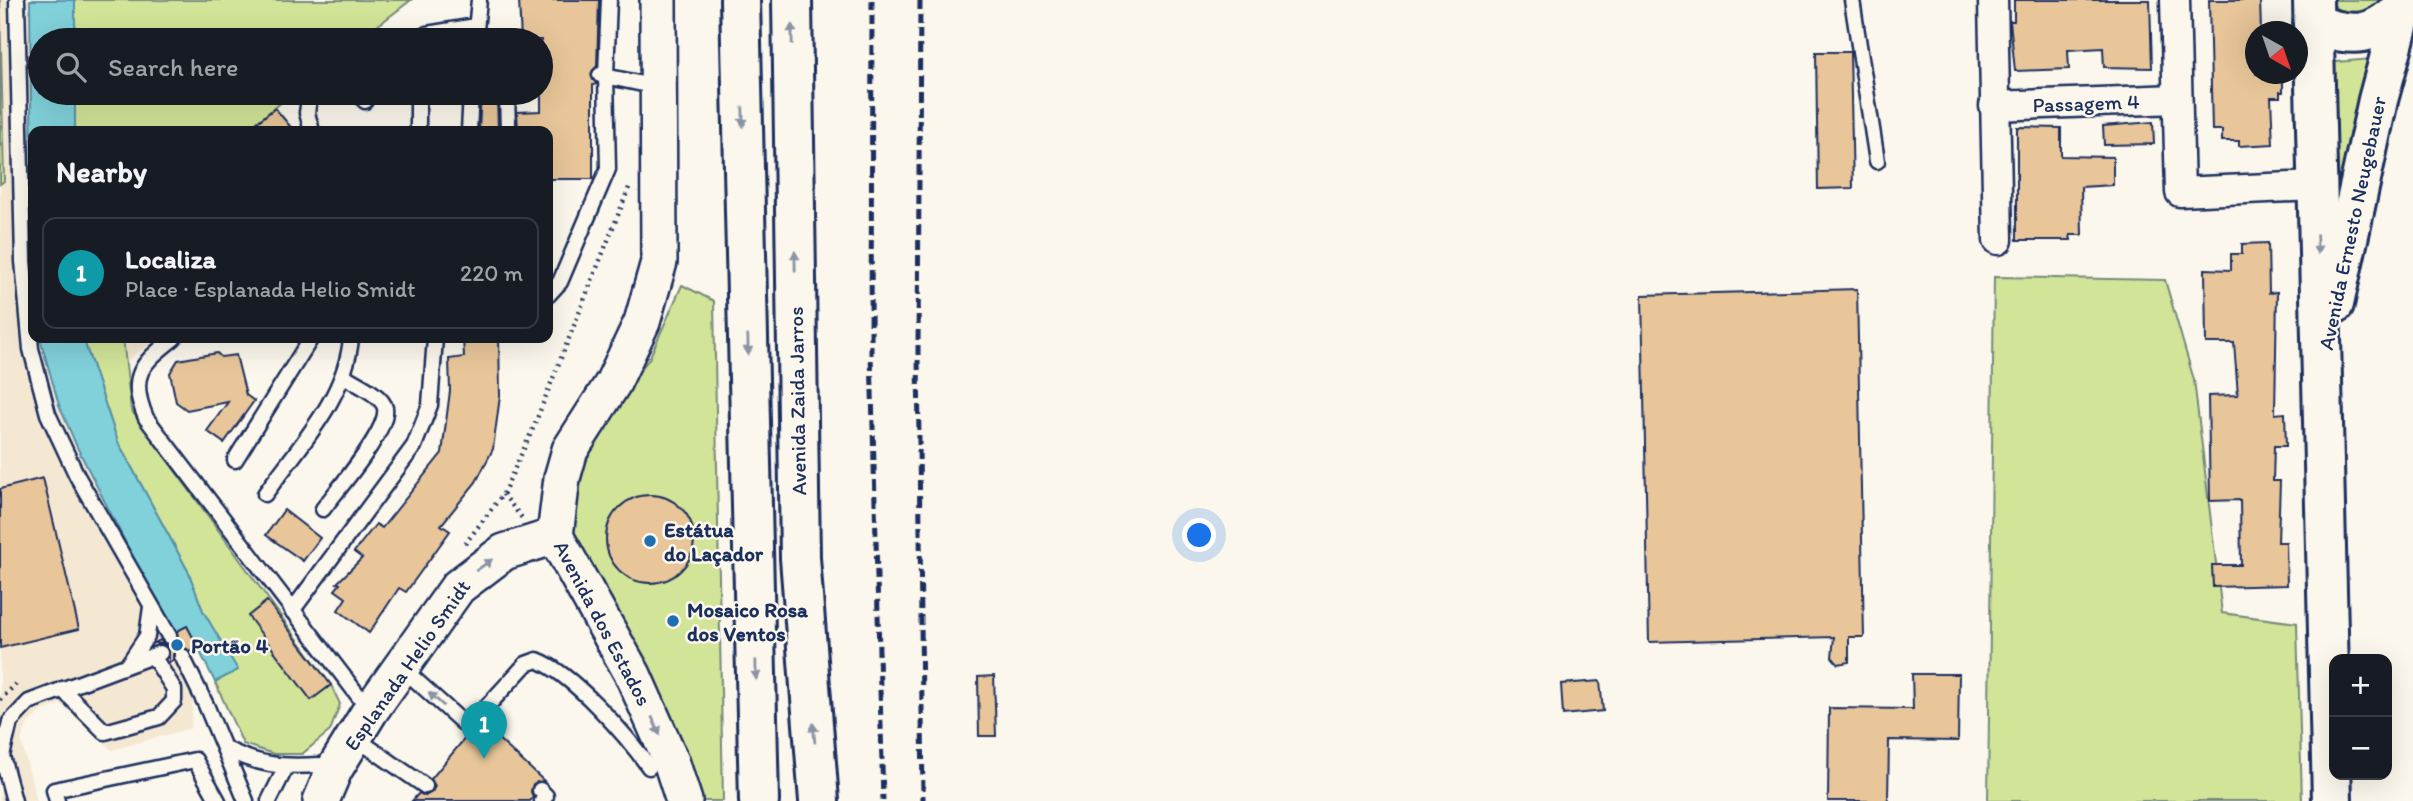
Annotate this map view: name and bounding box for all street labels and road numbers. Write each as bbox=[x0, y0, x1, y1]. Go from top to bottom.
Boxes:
street label: Passagem 4 bbox=[2032, 89, 2140, 117]
street label: Avenida Ernesto Neugebauer bbox=[2313, 93, 2391, 352]
street label: Avenida Zaida Jarros bbox=[783, 306, 811, 496]
street label: Avenida dos Estados bbox=[549, 536, 657, 710]
street label: Esplanada Helio Smidt bbox=[339, 575, 475, 755]

